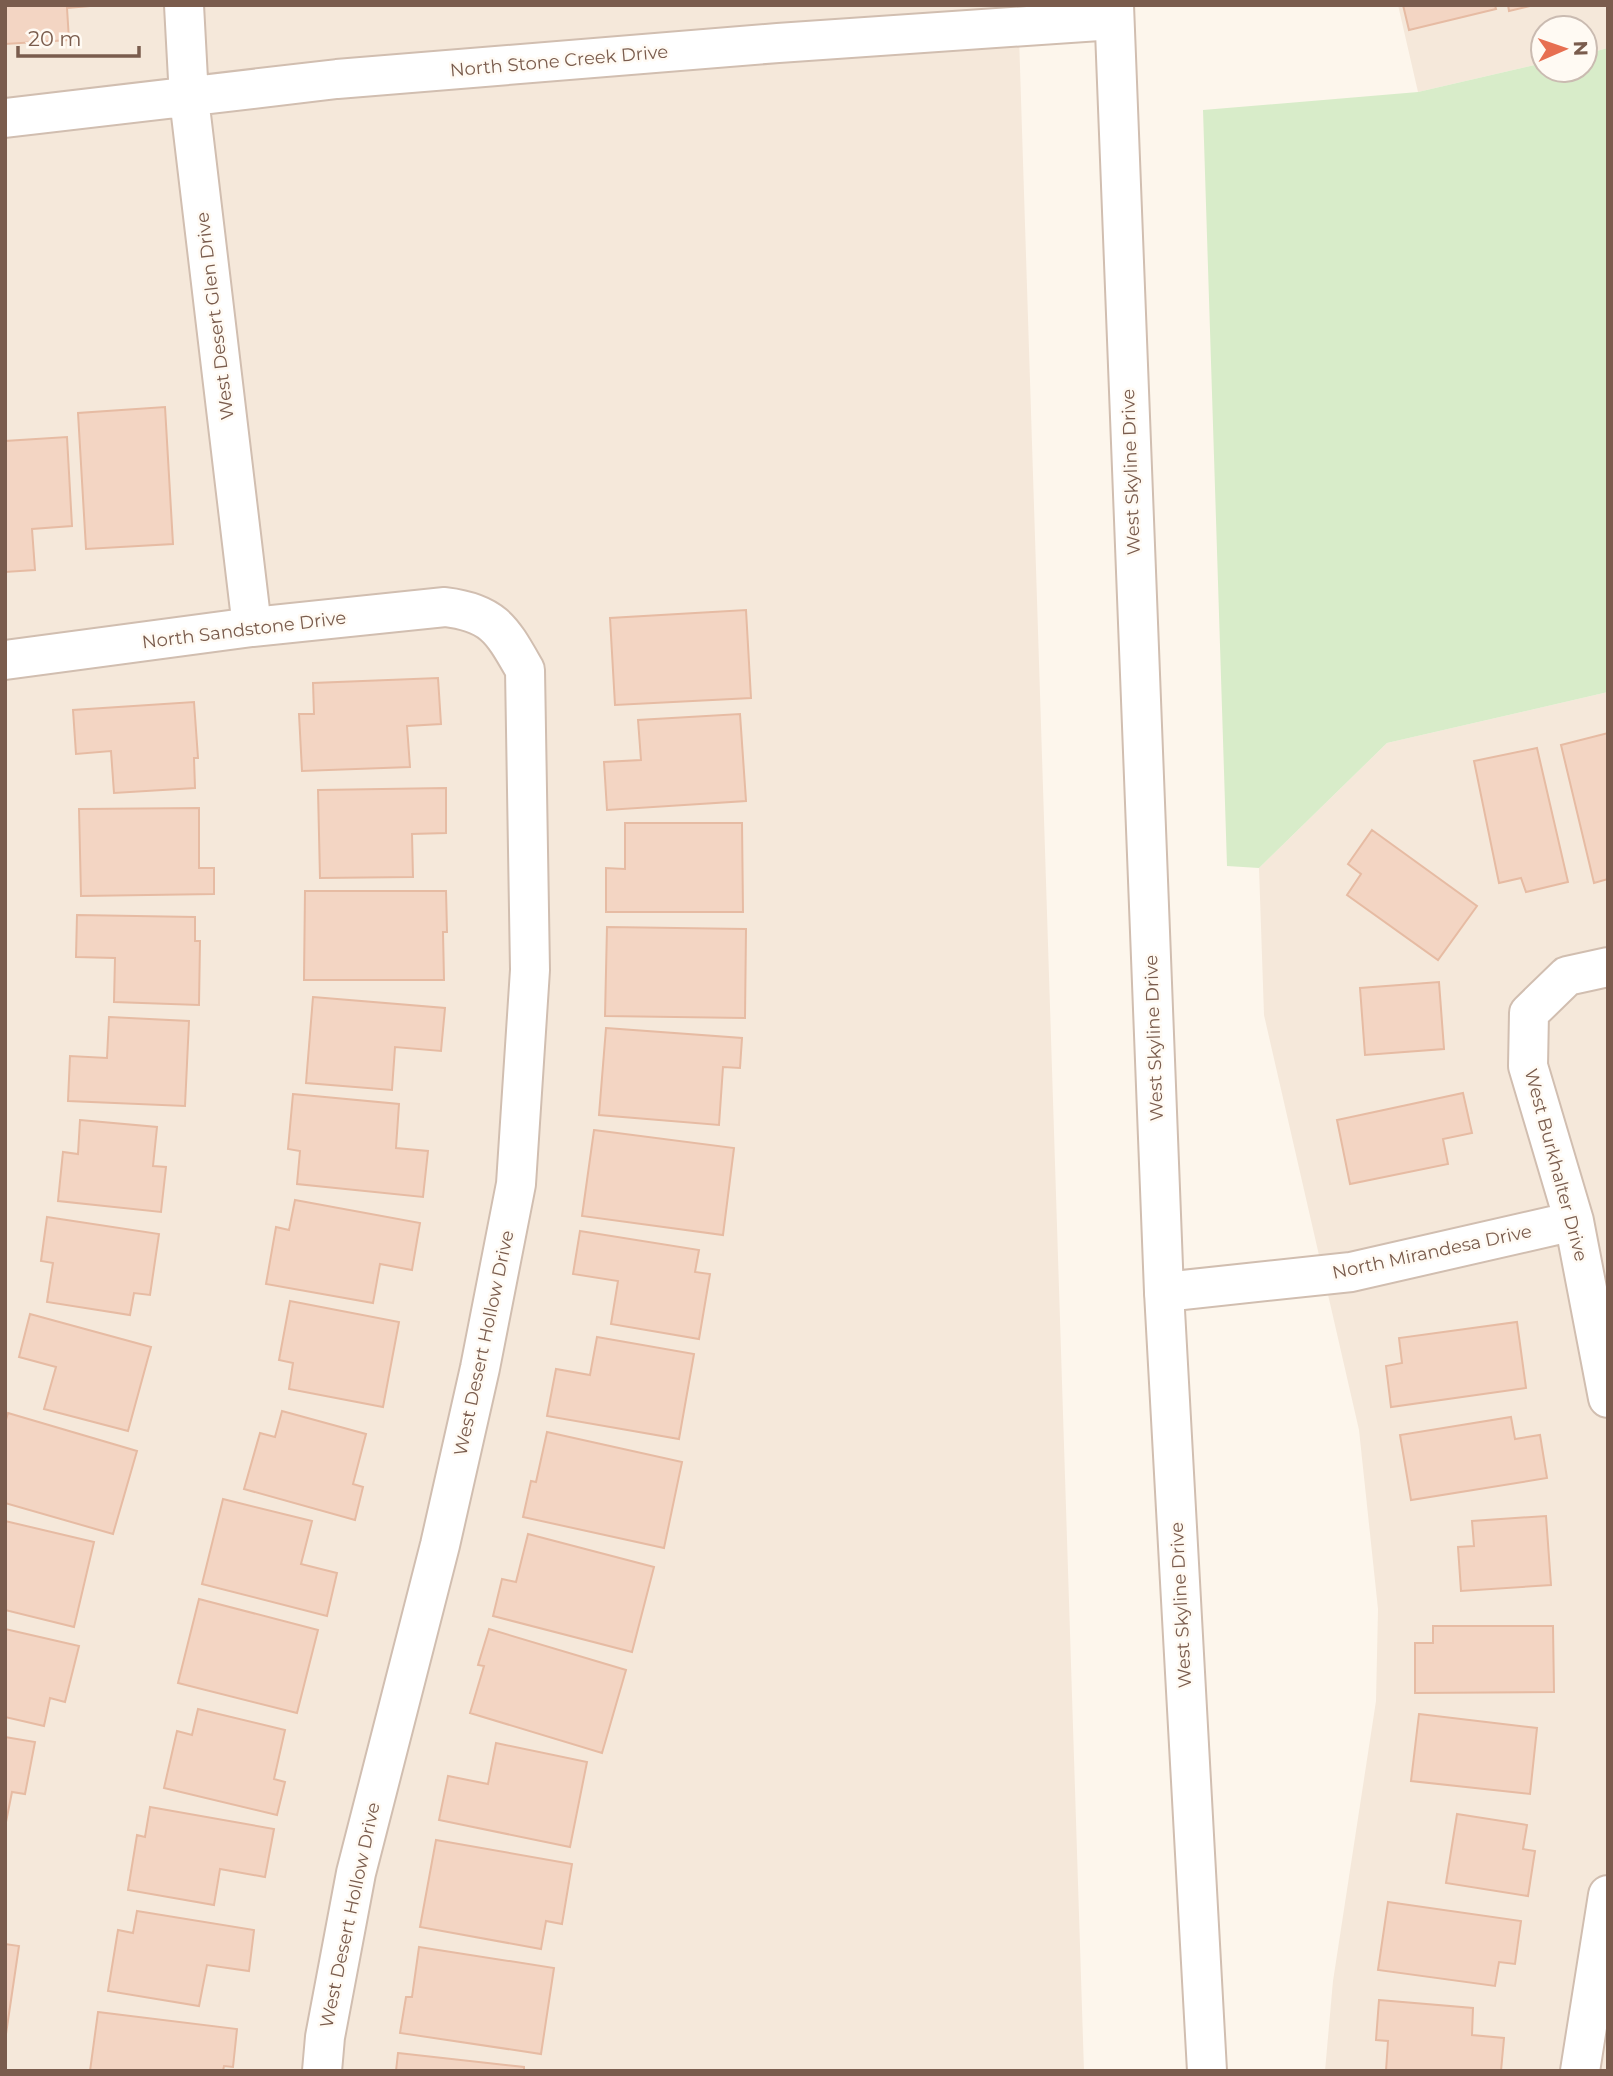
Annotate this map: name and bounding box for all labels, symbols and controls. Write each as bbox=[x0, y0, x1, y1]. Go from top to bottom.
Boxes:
scale bar bbox=[18, 14, 138, 58]
north arrow bbox=[1529, 14, 1599, 84]
text: 20 m bbox=[28, 26, 82, 51]
street label: North Stone Creek Drive bbox=[449, 40, 669, 81]
text: N bbox=[1569, 40, 1592, 57]
street label: West Desert Glen Drive bbox=[191, 211, 239, 421]
street label: West Skyline Drive bbox=[1117, 388, 1145, 556]
street label: North Sandstone Drive bbox=[141, 607, 347, 653]
street label: West Skyline Drive bbox=[1140, 954, 1168, 1122]
street label: West Burkhalter Drive bbox=[1520, 1066, 1592, 1264]
street label: North Mirandesa Drive bbox=[1330, 1220, 1534, 1284]
street label: West Desert Hollow Drive bbox=[449, 1228, 519, 1458]
street label: West Skyline Drive bbox=[1166, 1521, 1196, 1689]
street label: West Desert Hollow Drive bbox=[315, 1800, 385, 2030]

